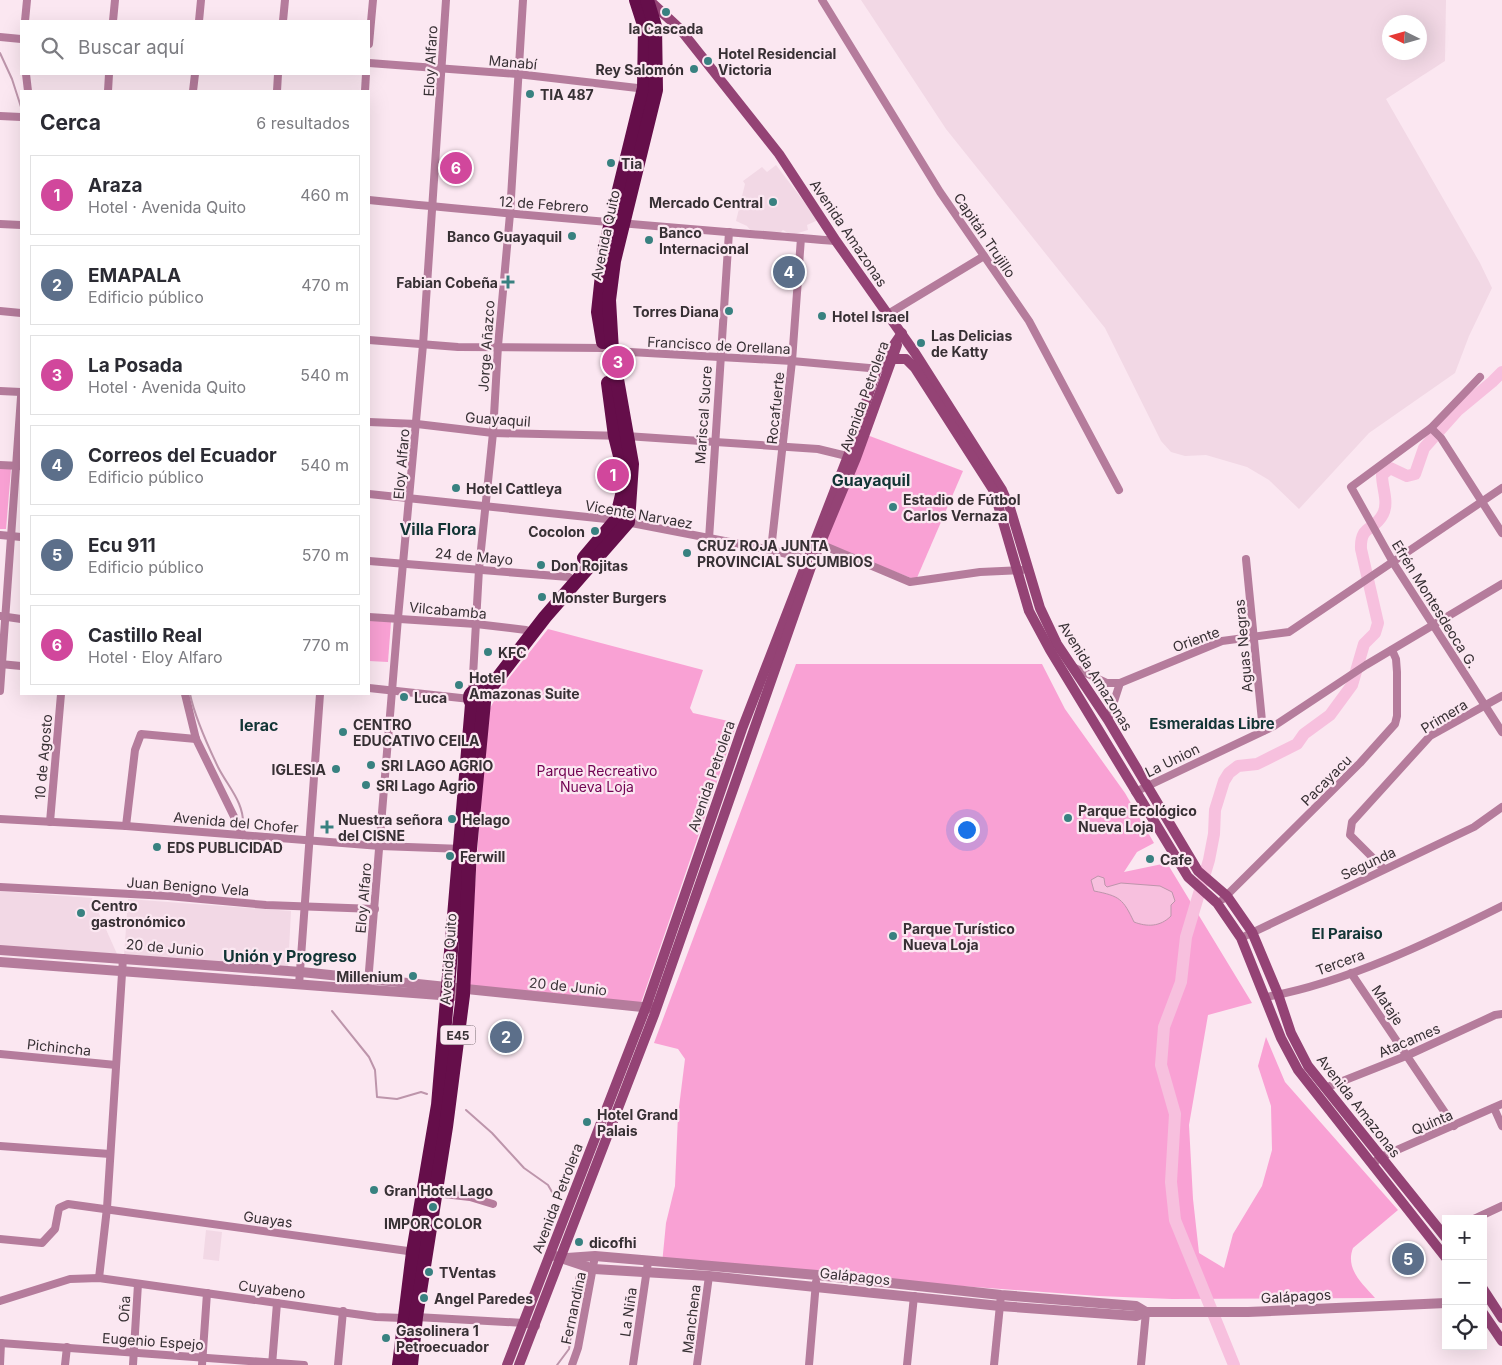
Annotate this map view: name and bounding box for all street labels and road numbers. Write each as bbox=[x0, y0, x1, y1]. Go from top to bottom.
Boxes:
street label: Eloy Alfaro bbox=[420, 25, 440, 97]
street label: Manabí bbox=[488, 51, 539, 73]
street label: Avenida Amazonas bbox=[807, 176, 891, 290]
street label: Avenida Quito bbox=[587, 188, 623, 282]
street label: Capitán Trujillo bbox=[950, 189, 1020, 281]
street label: 12 de Febrero bbox=[499, 192, 589, 216]
street label: Jorge Añazco bbox=[474, 300, 498, 392]
street label: Francisco de Orellana bbox=[647, 333, 791, 357]
street label: Avenida Petrolera bbox=[836, 338, 892, 454]
street label: Mariscal Sucre bbox=[691, 365, 715, 465]
street label: Rocafuerte bbox=[763, 371, 787, 445]
street label: Guayaquil bbox=[465, 408, 531, 430]
street label: Eloy Alfaro bbox=[389, 428, 413, 500]
street label: Vicente Narvaez bbox=[584, 496, 694, 532]
street label: Efrén Montesdeoca G. bbox=[1389, 537, 1481, 671]
street label: 24 de Mayo bbox=[434, 544, 514, 568]
street label: Vilcabamba bbox=[408, 598, 488, 622]
street label: Aguas Negras bbox=[1230, 599, 1256, 693]
street label: Avenida Amazonas bbox=[1055, 618, 1137, 734]
street label: Oriente bbox=[1170, 623, 1222, 655]
street label: Primera bbox=[1418, 695, 1470, 737]
street label: 10 de Agosto bbox=[31, 713, 55, 801]
street label: Avenida Petrolera bbox=[684, 718, 738, 834]
street label: La Union bbox=[1142, 740, 1202, 780]
street label: Pacayacu bbox=[1297, 751, 1355, 809]
street label: Avenida del Chofer bbox=[173, 808, 299, 836]
street label: Segunda bbox=[1338, 843, 1398, 883]
street label: Eloy Alfaro bbox=[351, 862, 375, 934]
street label: Juan Benigno Vela bbox=[126, 873, 250, 899]
street label: Avenida Quito bbox=[436, 913, 460, 1005]
street label: 20 de Junio bbox=[125, 935, 205, 959]
street label: Tercera bbox=[1313, 945, 1367, 979]
street label: 20 de Junio bbox=[528, 973, 608, 999]
street label: Mataje bbox=[1368, 982, 1408, 1028]
street label: Atacames bbox=[1375, 1019, 1443, 1061]
road number: E45 bbox=[440, 1026, 476, 1044]
street label: Pichincha bbox=[26, 1035, 92, 1059]
street label: Avenida Amazonas bbox=[1314, 1051, 1404, 1161]
street label: Quinta bbox=[1409, 1106, 1455, 1138]
street label: Avenida Petrolera bbox=[528, 1141, 586, 1255]
street label: Guayas bbox=[242, 1207, 294, 1231]
street label: Galápagos bbox=[819, 1264, 891, 1288]
street label: Fernandina bbox=[557, 1270, 589, 1346]
street label: Cuyabeno bbox=[237, 1276, 307, 1302]
street label: Manchena bbox=[678, 1284, 704, 1354]
street label: La Niña bbox=[616, 1286, 640, 1338]
street label: Galápagos bbox=[1260, 1286, 1332, 1306]
street label: Oña bbox=[115, 1295, 133, 1323]
street label: Eugenio Espejo bbox=[102, 1329, 204, 1353]

